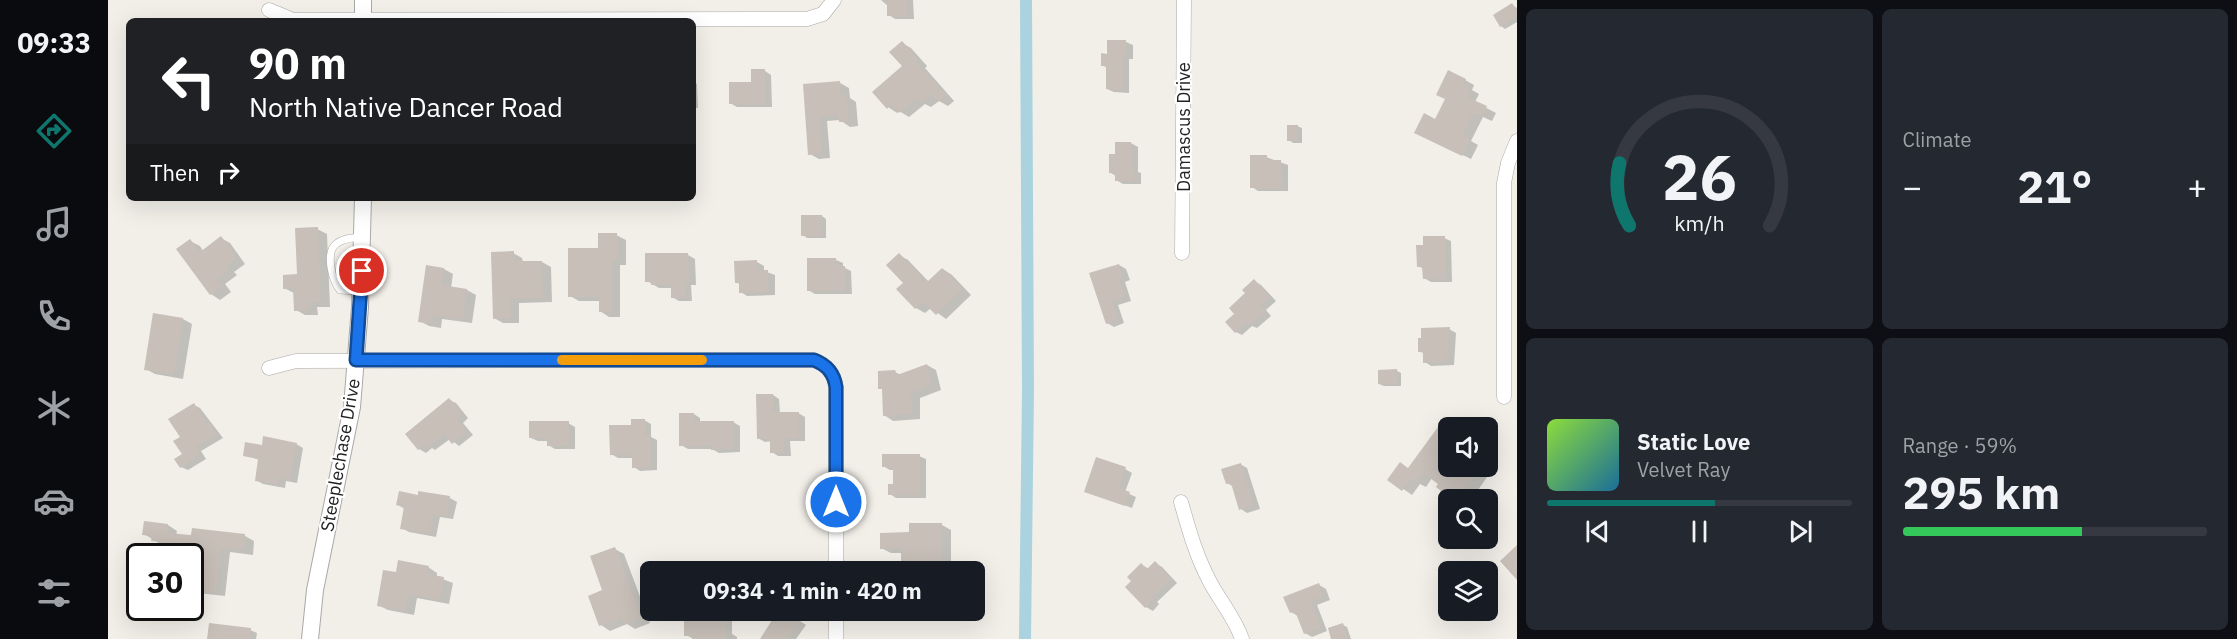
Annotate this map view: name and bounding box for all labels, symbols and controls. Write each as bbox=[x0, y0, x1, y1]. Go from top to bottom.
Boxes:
text: 09:33 bbox=[17, 25, 91, 60]
text: 90 m bbox=[249, 36, 347, 91]
icon: left bbox=[150, 42, 228, 120]
street label: Damascus Drive bbox=[1172, 62, 1195, 192]
text: North Native Dancer Road bbox=[249, 89, 563, 124]
icon: directions bbox=[33, 110, 75, 152]
text: Climate bbox=[1903, 126, 1971, 153]
text: 26 bbox=[1662, 136, 1737, 217]
icon: right bbox=[212, 156, 245, 189]
text: 21° bbox=[2017, 157, 2092, 215]
text: Then bbox=[150, 158, 200, 187]
text: − bbox=[1903, 165, 1922, 208]
text: + bbox=[2187, 165, 2207, 208]
icon: music bbox=[33, 203, 75, 245]
text: km/h bbox=[1674, 209, 1724, 237]
pin bbox=[336, 245, 387, 296]
icon: arrive bbox=[345, 254, 378, 287]
icon: phone bbox=[33, 295, 75, 337]
street label: Steeplechase Drive bbox=[315, 376, 365, 533]
icon: climate bbox=[33, 387, 75, 429]
map controls bbox=[1438, 417, 1498, 621]
button: sound bbox=[1438, 417, 1498, 477]
text: Static Love bbox=[1637, 427, 1750, 456]
text: Range · 59% bbox=[1903, 432, 2017, 459]
text: Velvet Ray bbox=[1637, 456, 1730, 483]
text: 295 km bbox=[1903, 463, 2060, 521]
position arrow bbox=[804, 470, 868, 534]
icon: car bbox=[33, 480, 75, 522]
button: search bbox=[1438, 489, 1498, 549]
icon: previous bbox=[1581, 515, 1614, 548]
icon: pause bbox=[1683, 515, 1716, 548]
icon: next bbox=[1784, 515, 1817, 548]
speed limit sign: 30 bbox=[126, 543, 204, 621]
button: layers bbox=[1438, 561, 1498, 621]
icon: filters bbox=[33, 572, 75, 614]
text: 09:34 · 1 min · 420 m bbox=[703, 576, 922, 605]

